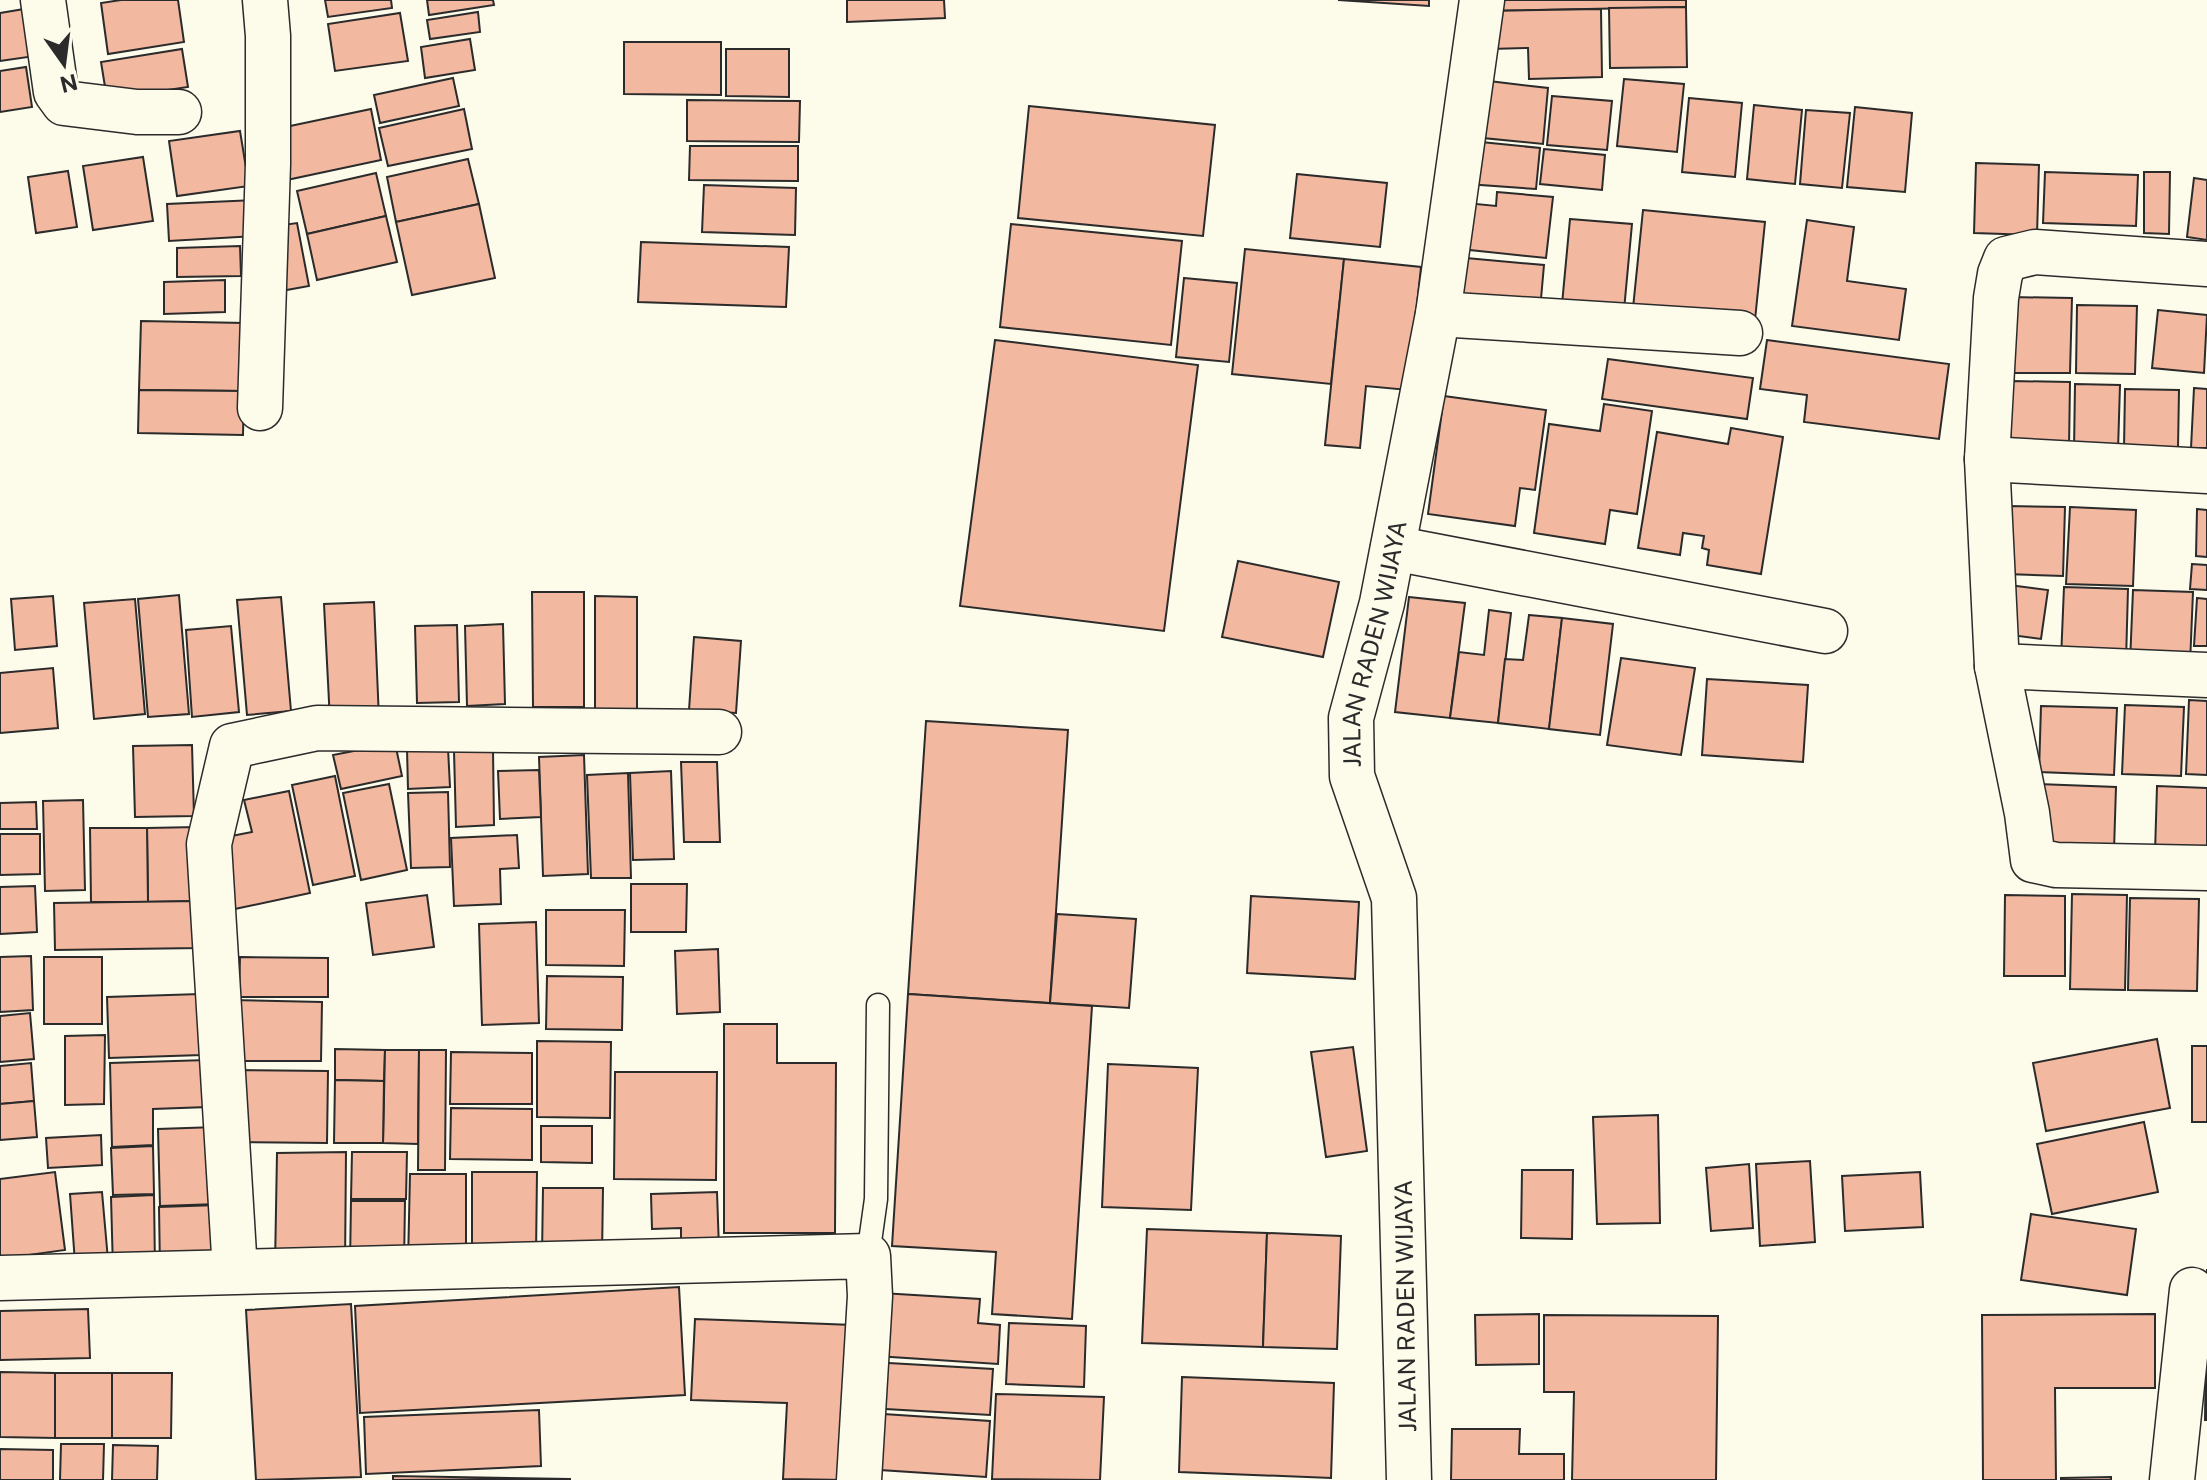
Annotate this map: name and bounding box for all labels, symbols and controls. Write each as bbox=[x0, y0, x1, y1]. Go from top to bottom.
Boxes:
north arrow bbox=[24, 24, 104, 104]
text: N bbox=[57, 69, 80, 98]
street label: JALAN RADEN WIJAYA bbox=[1337, 518, 1412, 768]
street label: JALAN RADEN WIJAYA bbox=[1389, 1180, 1421, 1432]

